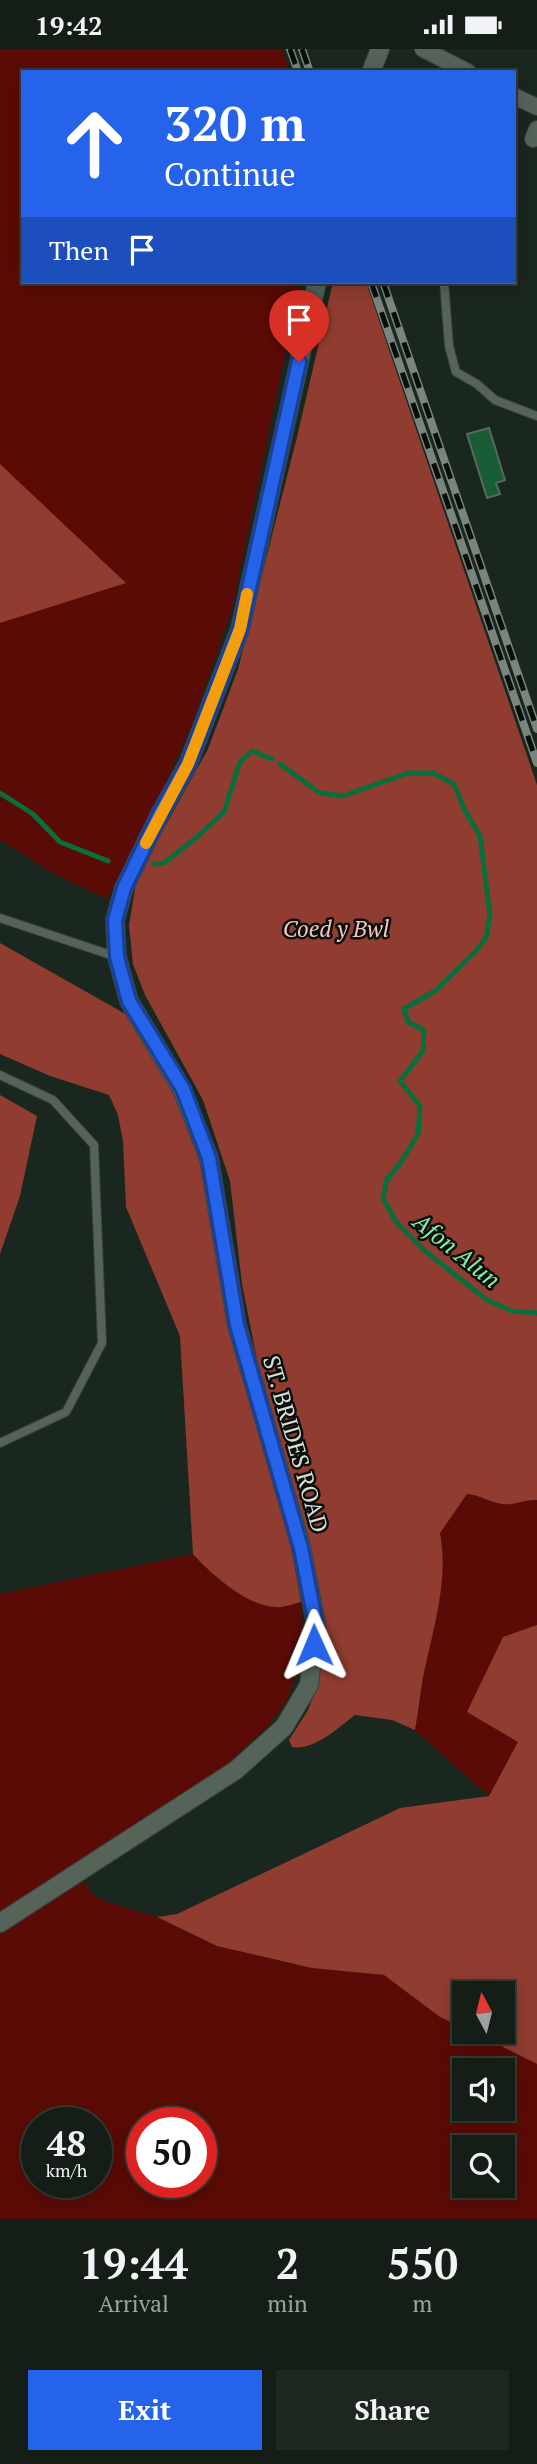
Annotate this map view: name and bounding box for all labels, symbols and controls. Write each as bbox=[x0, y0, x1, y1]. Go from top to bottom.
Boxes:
text: 19:42 bbox=[35, 8, 103, 42]
text: 320 m bbox=[164, 90, 306, 155]
icon: ahead bbox=[49, 98, 140, 189]
text: Continue bbox=[164, 153, 296, 195]
icon: arrive bbox=[123, 231, 161, 269]
text: Then bbox=[49, 233, 109, 267]
pin bbox=[269, 290, 329, 362]
icon: arrive bbox=[280, 301, 318, 339]
park label: Coed y Bwl bbox=[283, 913, 390, 944]
water label: Afon Alun bbox=[405, 1204, 507, 1295]
street label: ST. BRIDES ROAD bbox=[256, 1352, 336, 1536]
position arrow bbox=[277, 1608, 351, 1682]
north arrow bbox=[452, 1981, 514, 2044]
map controls bbox=[452, 1981, 515, 2198]
button: sound bbox=[452, 2058, 515, 2121]
speed limit sign: 50 bbox=[126, 2107, 217, 2198]
text: 48 bbox=[47, 2120, 86, 2166]
button: search bbox=[452, 2135, 515, 2198]
text: km/h bbox=[46, 2158, 87, 2182]
text: 19:44 bbox=[79, 2235, 188, 2291]
text: 2 bbox=[276, 2235, 299, 2291]
text: 550 bbox=[387, 2235, 458, 2291]
text: Arrival bbox=[98, 2288, 169, 2319]
text: min bbox=[267, 2288, 308, 2319]
text: m bbox=[412, 2288, 432, 2319]
button: Exit bbox=[28, 2370, 262, 2450]
button: Share bbox=[276, 2370, 509, 2450]

